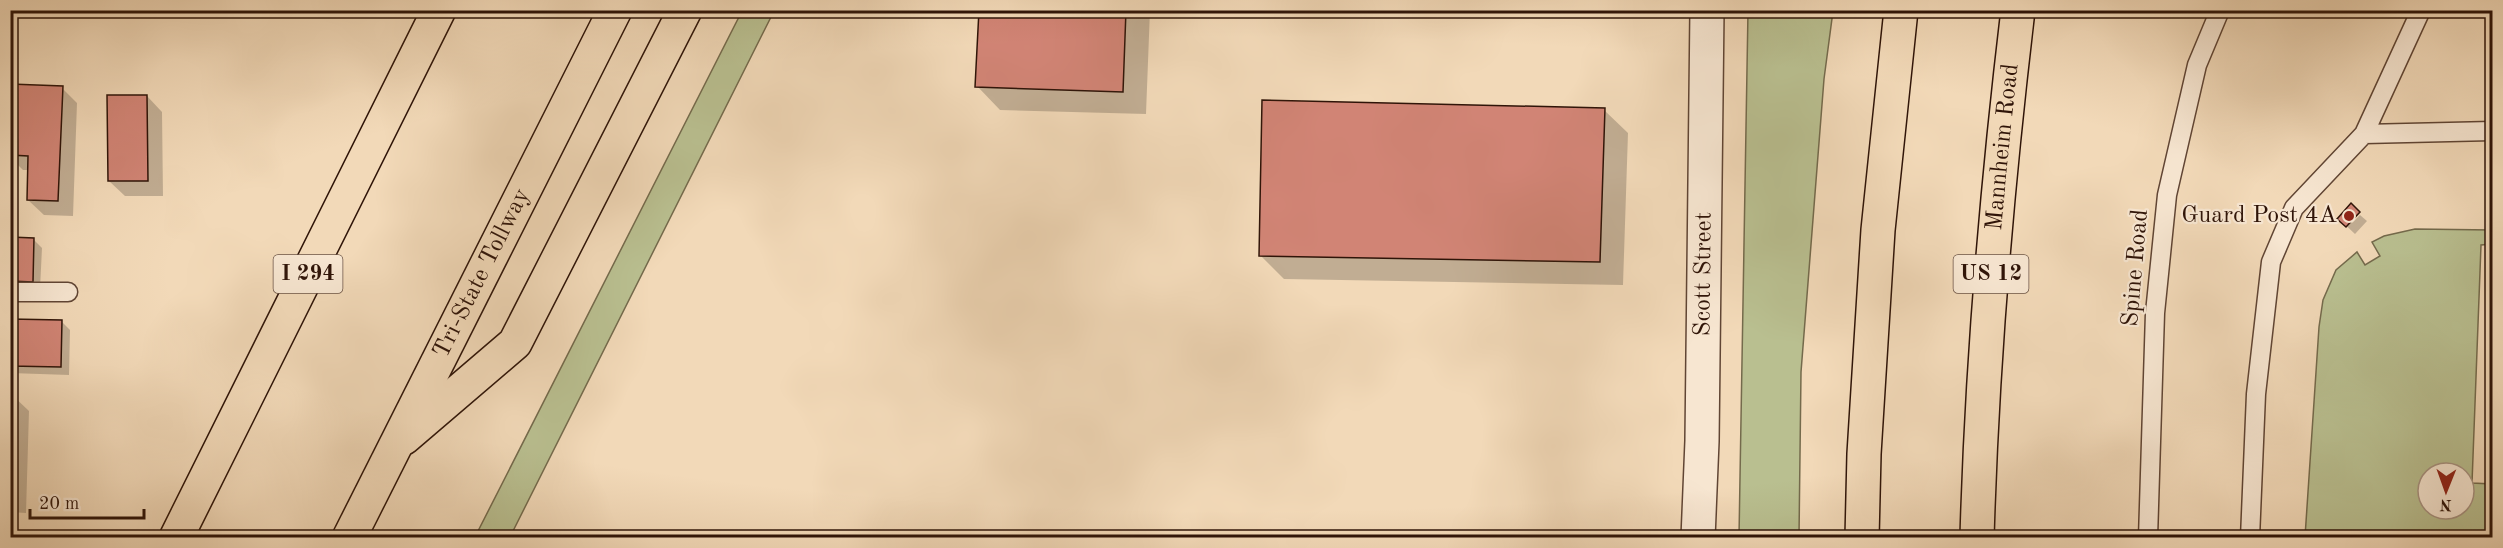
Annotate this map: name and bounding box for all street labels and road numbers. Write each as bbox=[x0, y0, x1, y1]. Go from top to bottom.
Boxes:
street label: Mannheim Road bbox=[1983, 62, 2024, 232]
street label: Tri-State Tollway bbox=[430, 185, 535, 362]
street label: Spine Road bbox=[2119, 208, 2153, 328]
street label: Scott Street bbox=[1691, 212, 1717, 336]
road number: I 294 bbox=[274, 255, 342, 293]
road number: US 12 bbox=[1954, 255, 2028, 293]

